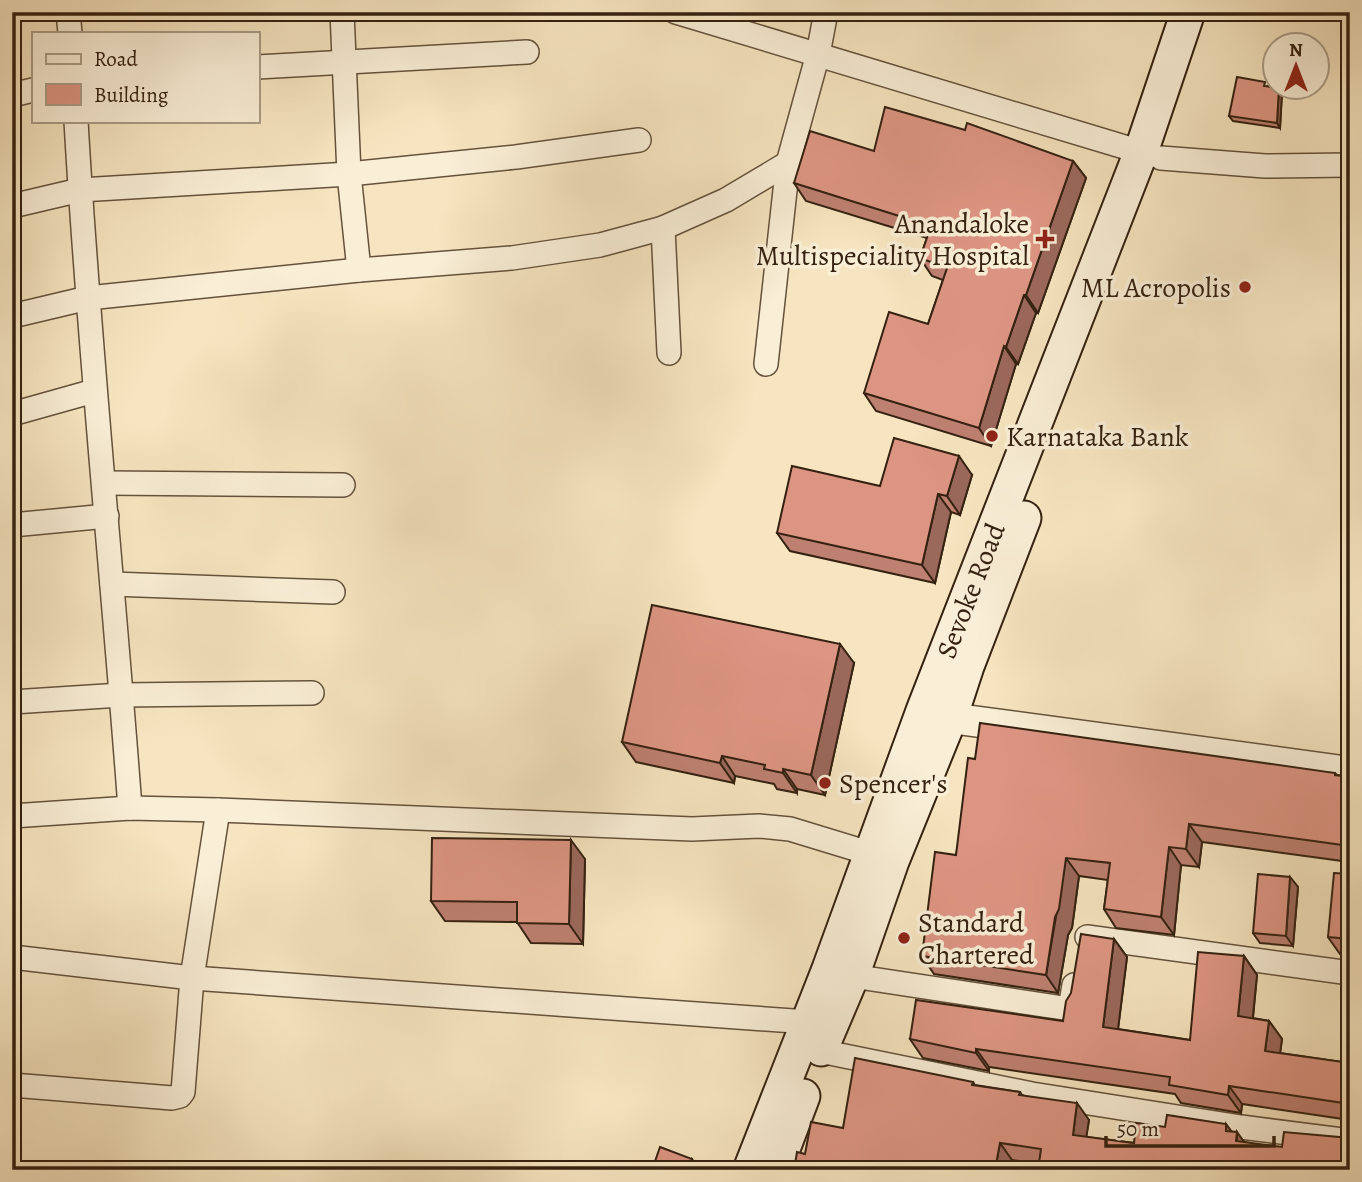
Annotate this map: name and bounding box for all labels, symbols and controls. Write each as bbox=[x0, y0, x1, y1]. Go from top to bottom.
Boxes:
legend bbox=[32, 32, 259, 122]
north arrow bbox=[1260, 32, 1330, 102]
text: N bbox=[1289, 37, 1303, 63]
text: Road bbox=[94, 45, 138, 73]
text: Building bbox=[94, 81, 169, 109]
place label: Anandaloke Multispeciality Hospital bbox=[756, 205, 1029, 275]
marker: Anandaloke Multispeciality Hospital bbox=[1035, 229, 1055, 249]
place label: ML Acropolis bbox=[1081, 269, 1231, 307]
marker: ML Acropolis bbox=[1237, 279, 1253, 295]
place label: Karnataka Bank bbox=[1006, 418, 1189, 456]
marker: Karnataka Bank bbox=[984, 428, 1000, 444]
street label: Sevoke Road bbox=[927, 517, 1015, 664]
place label: Spencer's bbox=[839, 765, 947, 803]
marker: Spencer's bbox=[817, 775, 833, 791]
place label: Standard Chartered bbox=[918, 904, 1035, 974]
marker: Standard Chartered bbox=[896, 930, 912, 946]
scale bar bbox=[1106, 1105, 1274, 1149]
text: 50 m bbox=[1117, 1115, 1159, 1143]

